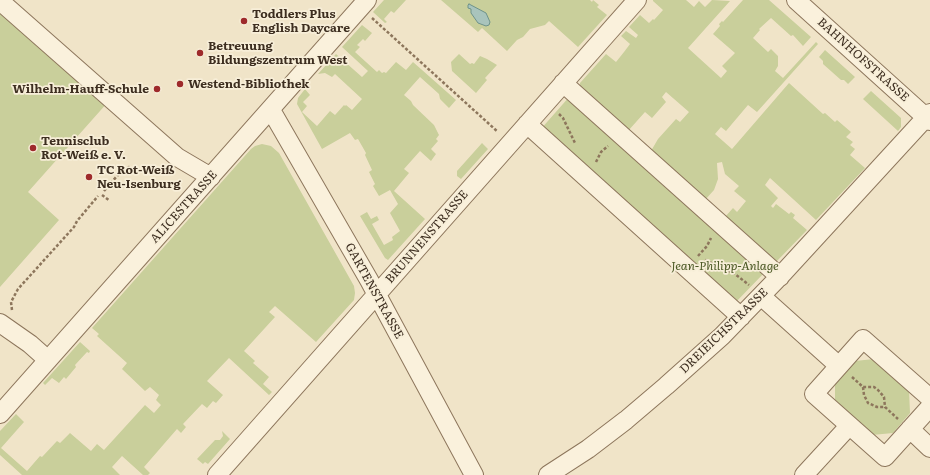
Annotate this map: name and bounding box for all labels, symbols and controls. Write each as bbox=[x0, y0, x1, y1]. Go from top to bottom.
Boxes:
place label: Toddlers Plus English Daycare bbox=[252, 7, 350, 35]
street label: BAHNHOFSTRASSE bbox=[814, 15, 912, 105]
marker: Toddlers Plus English Daycare bbox=[239, 16, 249, 26]
place label: Betreuung Bildungszentrum West bbox=[208, 39, 347, 67]
marker: Betreuung Bildungszentrum West bbox=[195, 48, 205, 58]
place label: Westend-Bibliothek bbox=[188, 77, 309, 91]
marker: Westend-Bibliothek bbox=[175, 79, 185, 89]
place label: Wilhelm-Hauff-Schule bbox=[12, 82, 149, 96]
marker: Wilhelm-Hauff-Schule bbox=[152, 84, 162, 94]
place label: Tennisclub Rot-Weiß e. V. bbox=[41, 134, 126, 162]
marker: Tennisclub Rot-Weiß e. V. bbox=[28, 143, 38, 153]
place label: TC Rot-Weiß Neu-Isenburg bbox=[97, 163, 181, 191]
street label: ALICESTRASSE bbox=[148, 168, 220, 246]
marker: TC Rot-Weiß Neu-Isenburg bbox=[84, 172, 94, 182]
street label: BRUNNENSTRASSE bbox=[383, 188, 471, 286]
street label: GARTENSTRASSE bbox=[342, 241, 406, 341]
park label: Jean-Philipp-Anlage bbox=[671, 259, 779, 273]
street label: DREIEICHSTRASSE bbox=[677, 285, 771, 377]

